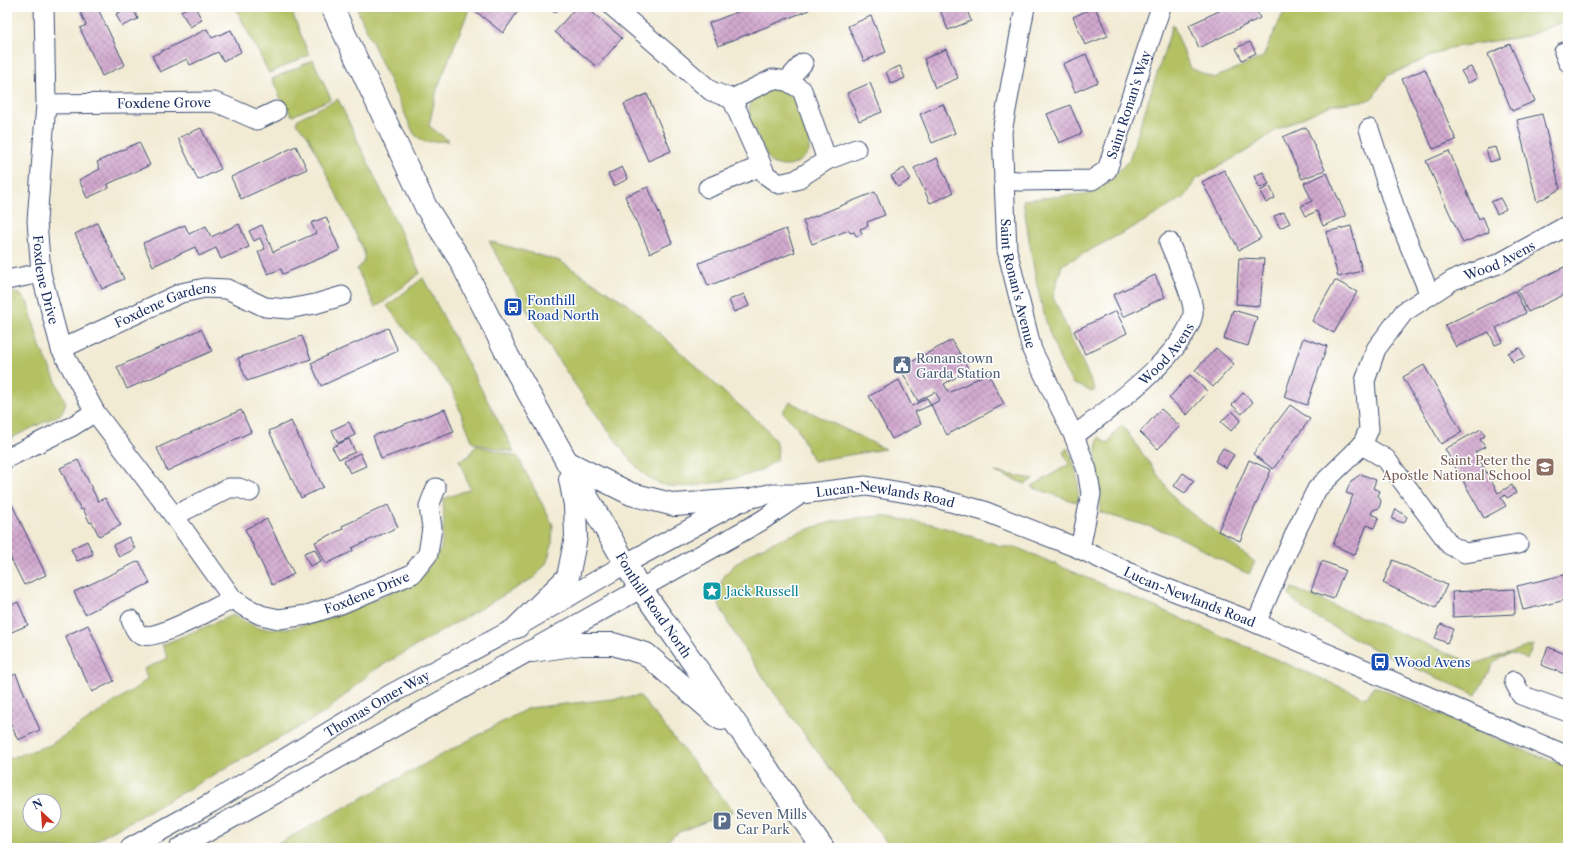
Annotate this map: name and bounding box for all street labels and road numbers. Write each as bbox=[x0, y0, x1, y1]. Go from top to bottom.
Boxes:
street label: Saint Ronan's Way bbox=[1103, 48, 1154, 161]
street label: Foxdene Grove bbox=[117, 94, 211, 111]
street label: Saint Ronan's Avenue bbox=[998, 218, 1039, 350]
street label: Foxdene Drive bbox=[30, 235, 62, 326]
street label: Wood Avens bbox=[1461, 237, 1538, 284]
street label: Foxdene Gardens bbox=[112, 280, 217, 331]
street label: Wood Avens bbox=[1135, 320, 1197, 389]
street label: Lucan-Newlands Road bbox=[815, 477, 957, 511]
street label: Fonthill Road North bbox=[613, 549, 695, 661]
street label: Lucan-Newlands Road bbox=[1121, 563, 1258, 630]
street label: Foxdene Drive bbox=[322, 568, 412, 617]
street label: Thomas Omer Way bbox=[321, 667, 433, 741]

